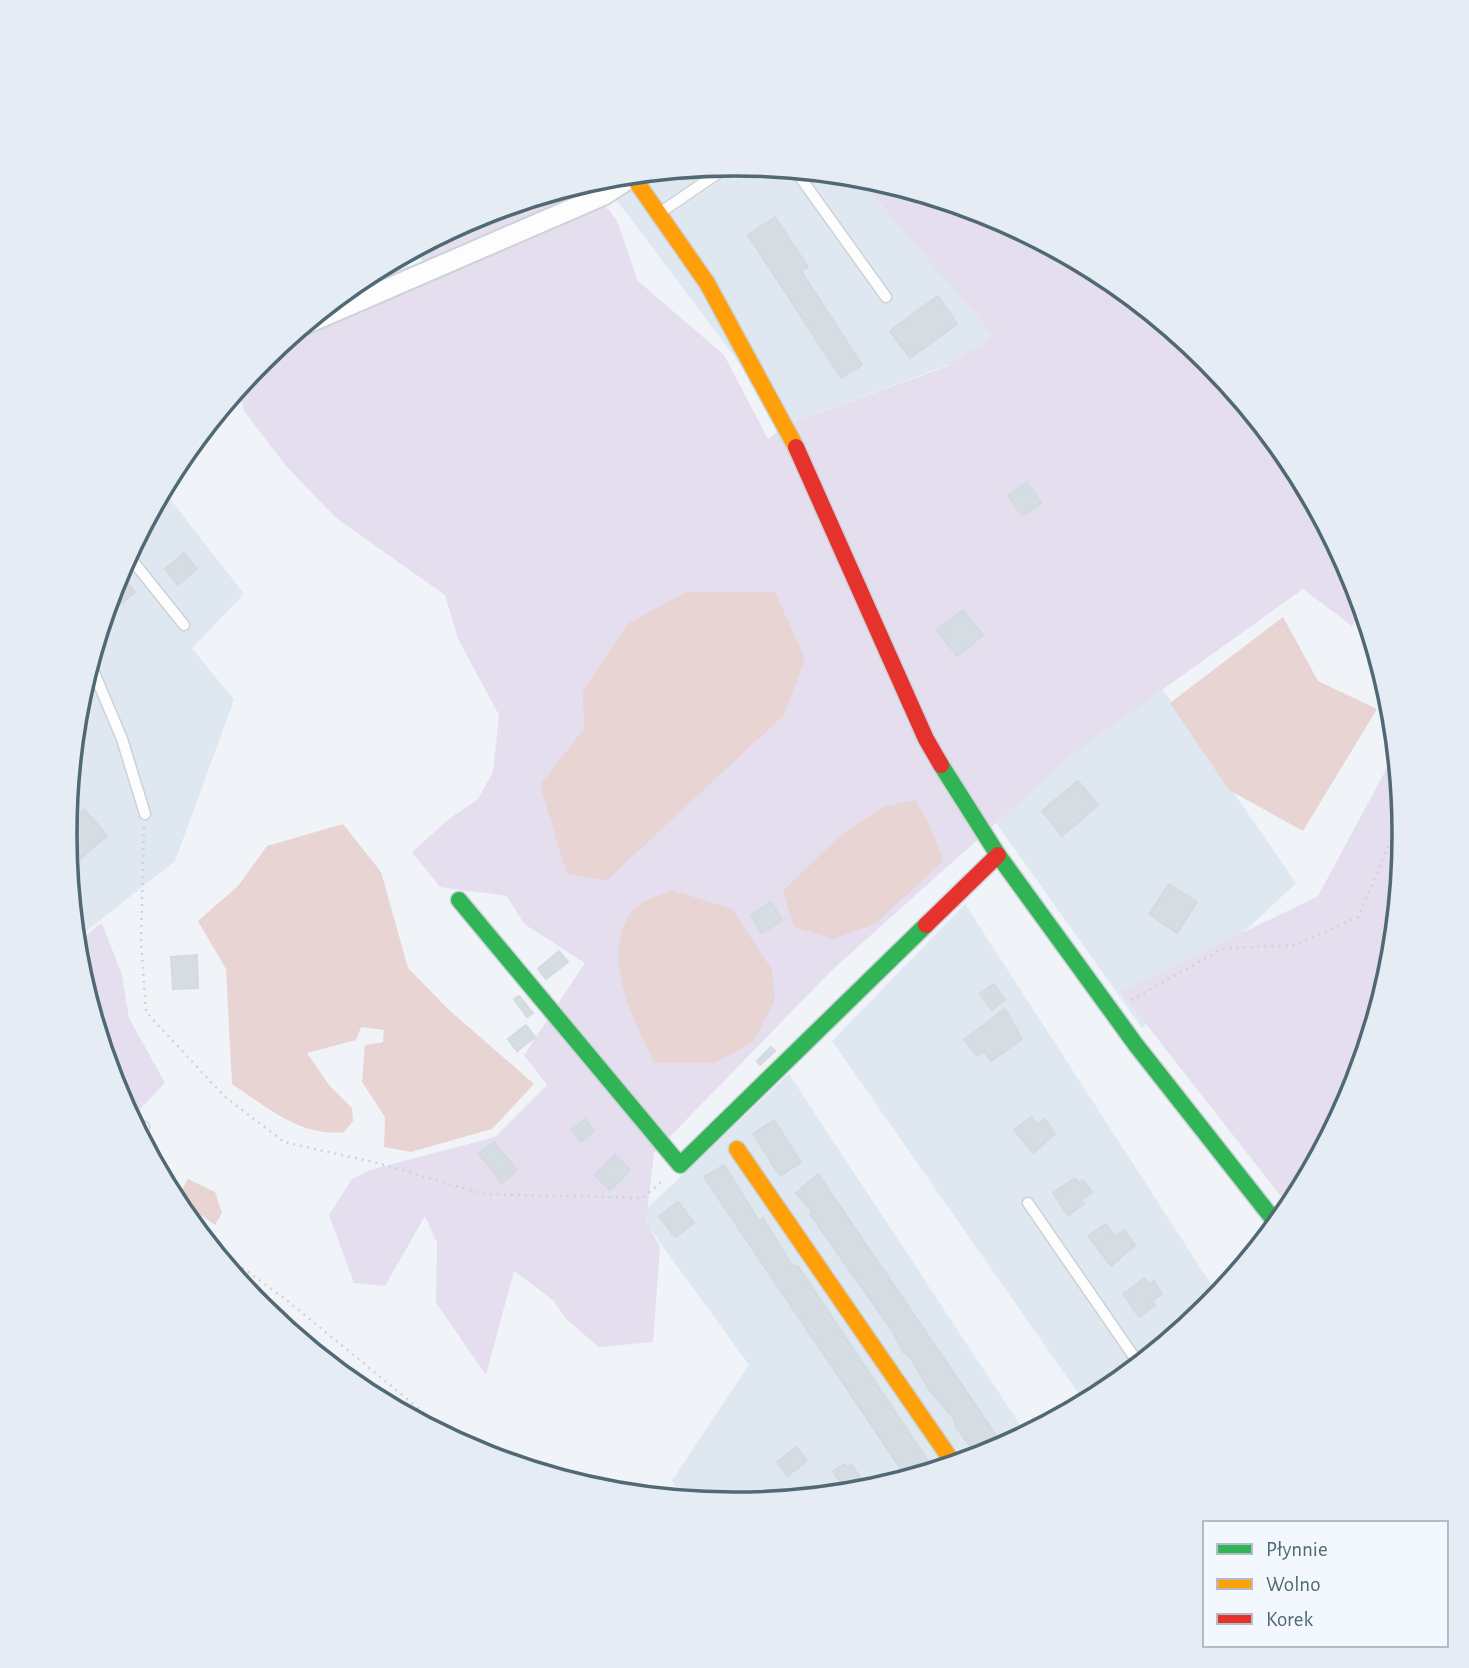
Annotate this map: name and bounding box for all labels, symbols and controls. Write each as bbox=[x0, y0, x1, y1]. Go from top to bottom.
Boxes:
legend bbox=[1203, 1521, 1448, 1647]
text: Płynnie bbox=[1266, 1539, 1328, 1560]
text: Wolno bbox=[1266, 1574, 1320, 1595]
text: Korek bbox=[1266, 1609, 1314, 1630]

